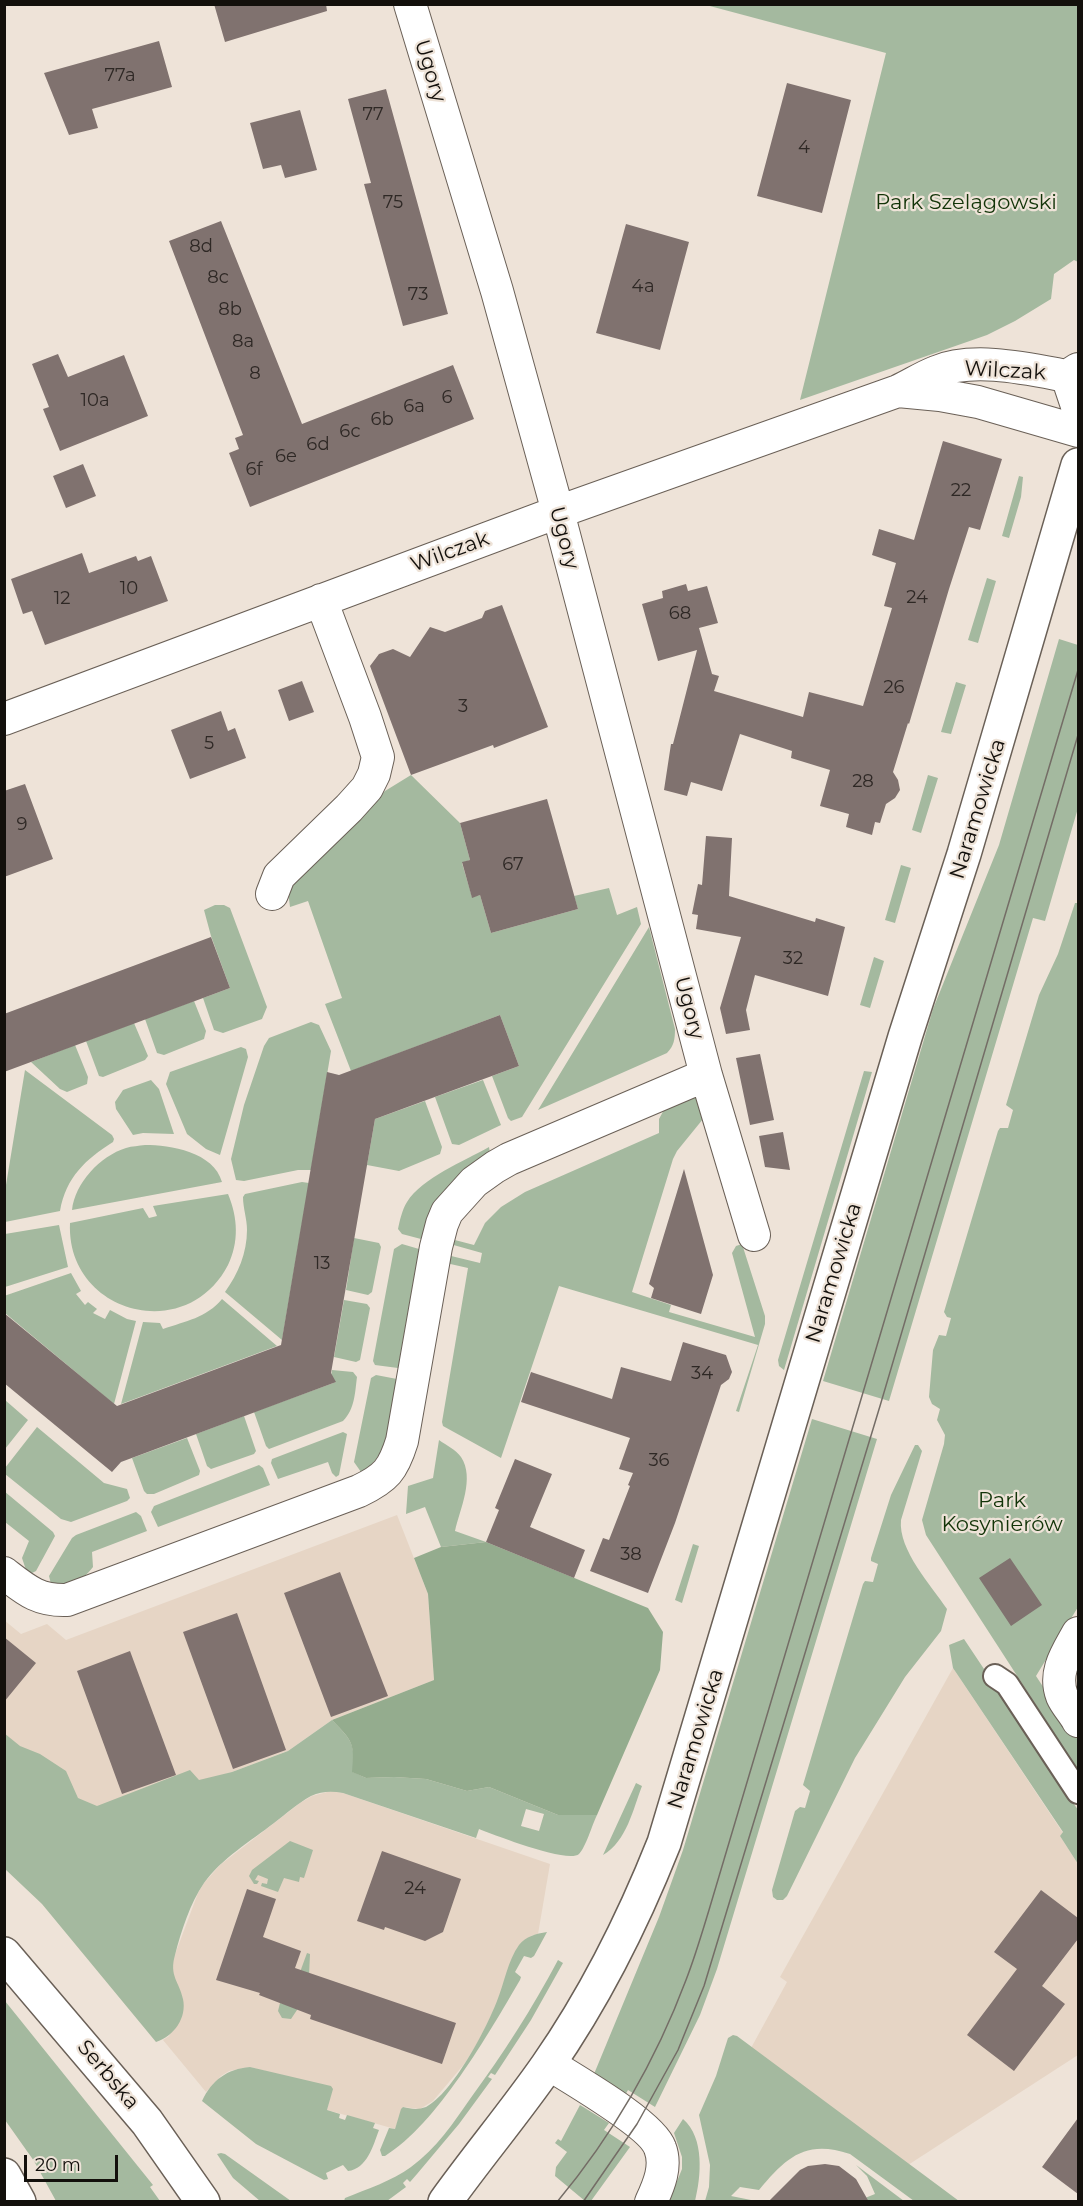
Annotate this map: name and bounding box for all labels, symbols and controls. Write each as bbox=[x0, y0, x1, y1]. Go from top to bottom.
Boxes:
street label: Ugory bbox=[409, 37, 451, 105]
house number: 77a bbox=[104, 65, 136, 87]
house number: 77 bbox=[362, 104, 384, 126]
house number: 4 bbox=[798, 137, 810, 159]
park label: Park Szelągowski bbox=[875, 190, 1057, 216]
house number: 75 bbox=[383, 192, 403, 214]
house number: 8d bbox=[189, 236, 213, 258]
house number: 8c bbox=[207, 267, 229, 289]
house number: 4a bbox=[631, 276, 655, 298]
house number: 73 bbox=[408, 284, 428, 306]
house number: 8b bbox=[218, 299, 242, 321]
house number: 8a bbox=[232, 331, 254, 353]
street label: Wilczak bbox=[964, 356, 1046, 386]
house number: 8 bbox=[249, 363, 261, 385]
house number: 6 bbox=[442, 387, 452, 409]
house number: 10a bbox=[80, 390, 110, 412]
house number: 6a bbox=[403, 396, 425, 418]
house number: 6b bbox=[370, 409, 394, 431]
house number: 6c bbox=[339, 421, 361, 443]
house number: 6d bbox=[306, 434, 330, 456]
house number: 6e bbox=[275, 446, 297, 468]
house number: 6f bbox=[245, 459, 263, 481]
house number: 22 bbox=[951, 480, 971, 502]
street label: Ugory bbox=[544, 504, 584, 572]
street label: Wilczak bbox=[407, 526, 493, 578]
house number: 10 bbox=[120, 578, 138, 600]
house number: 24 bbox=[906, 587, 928, 609]
house number: 12 bbox=[54, 588, 70, 610]
house number: 68 bbox=[669, 603, 691, 625]
house number: 26 bbox=[883, 677, 905, 699]
house number: 3 bbox=[458, 696, 468, 718]
house number: 5 bbox=[204, 733, 214, 755]
street label: Naramowicka bbox=[945, 736, 1011, 882]
house number: 28 bbox=[852, 771, 874, 793]
house number: 9 bbox=[17, 814, 27, 836]
house number: 67 bbox=[502, 854, 524, 876]
house number: 32 bbox=[783, 948, 803, 970]
street label: Ugory bbox=[669, 974, 709, 1042]
street label: Naramowicka bbox=[801, 1200, 867, 1346]
house number: 13 bbox=[314, 1253, 330, 1275]
house number: 34 bbox=[691, 1363, 713, 1385]
house number: 36 bbox=[648, 1450, 670, 1472]
park label: Park Kosynierów bbox=[941, 1488, 1063, 1538]
house number: 38 bbox=[620, 1544, 642, 1566]
street label: Naramowicka bbox=[663, 1666, 729, 1812]
house number: 24 bbox=[404, 1878, 426, 1900]
street label: Serbska bbox=[72, 2035, 144, 2115]
scale bar bbox=[27, 2143, 122, 2181]
text: 20 m bbox=[35, 2154, 81, 2176]

